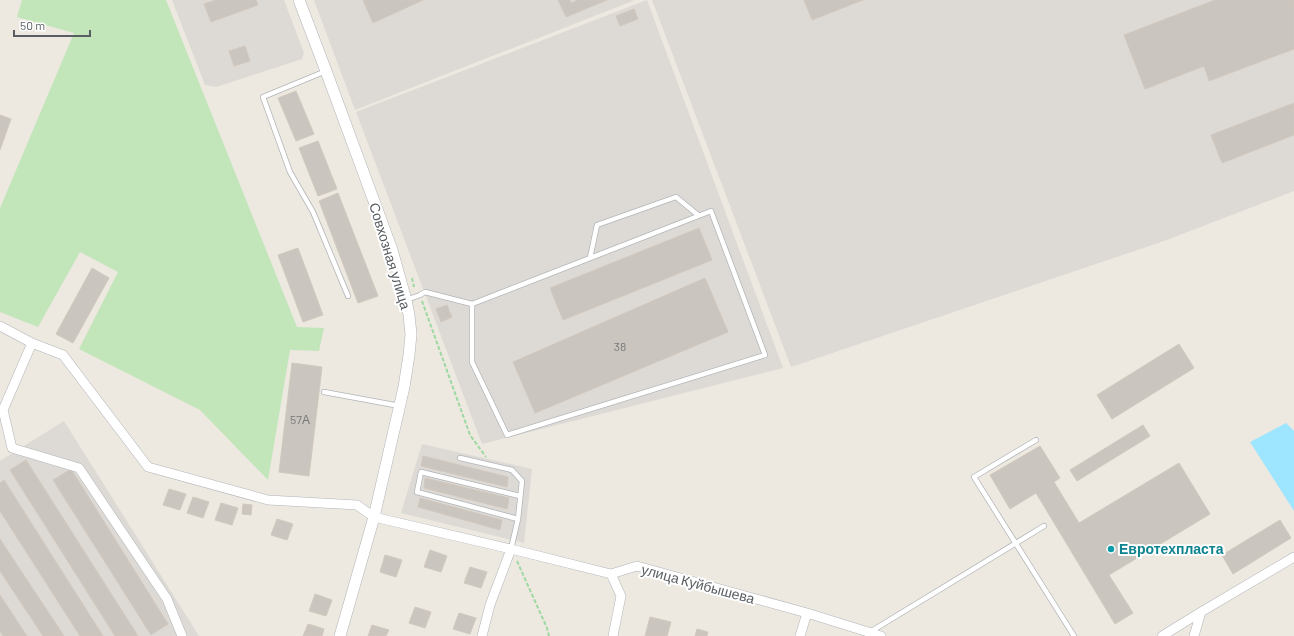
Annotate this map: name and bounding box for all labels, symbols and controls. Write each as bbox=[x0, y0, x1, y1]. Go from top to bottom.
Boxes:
scale bar bbox=[14, 12, 90, 38]
text: 50 m bbox=[20, 18, 45, 32]
street label: Совхозная улица bbox=[366, 200, 415, 311]
house number: 38 bbox=[614, 339, 626, 353]
house number: 57А bbox=[290, 412, 310, 426]
place label: Евротехпласта bbox=[1119, 540, 1224, 557]
marker: Евротехпласта bbox=[1106, 544, 1116, 554]
street label: улица Куйбышева bbox=[640, 560, 757, 607]

